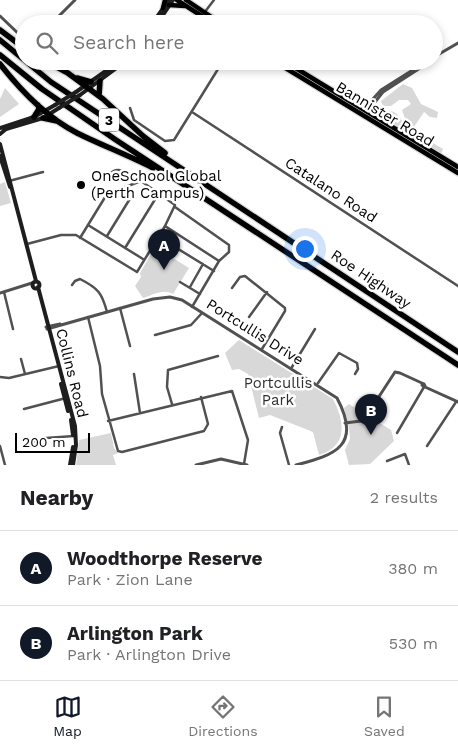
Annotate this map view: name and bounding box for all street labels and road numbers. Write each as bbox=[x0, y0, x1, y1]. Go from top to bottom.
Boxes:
street label: Bannister Road bbox=[333, 78, 437, 150]
road number: 3 bbox=[99, 108, 119, 132]
street label: Catalano Road bbox=[281, 153, 381, 227]
street label: Roe Highway bbox=[327, 246, 415, 313]
street label: Portcullis Drive bbox=[203, 295, 307, 369]
street label: Collins Road bbox=[52, 326, 92, 420]

